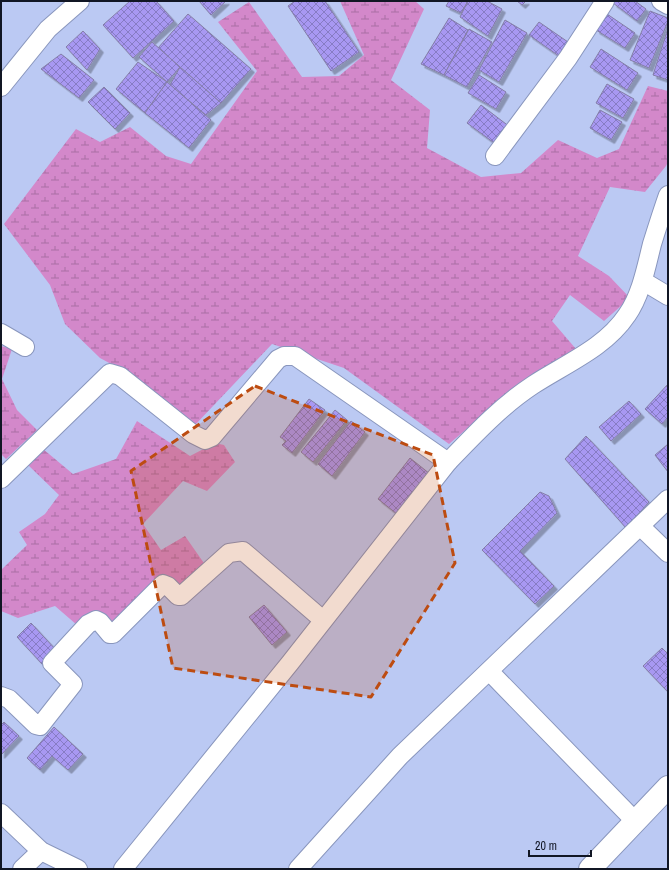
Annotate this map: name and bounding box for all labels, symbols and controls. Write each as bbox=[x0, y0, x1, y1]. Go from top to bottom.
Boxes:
scale bar bbox=[529, 832, 591, 858]
text: 20 m bbox=[535, 838, 557, 854]

